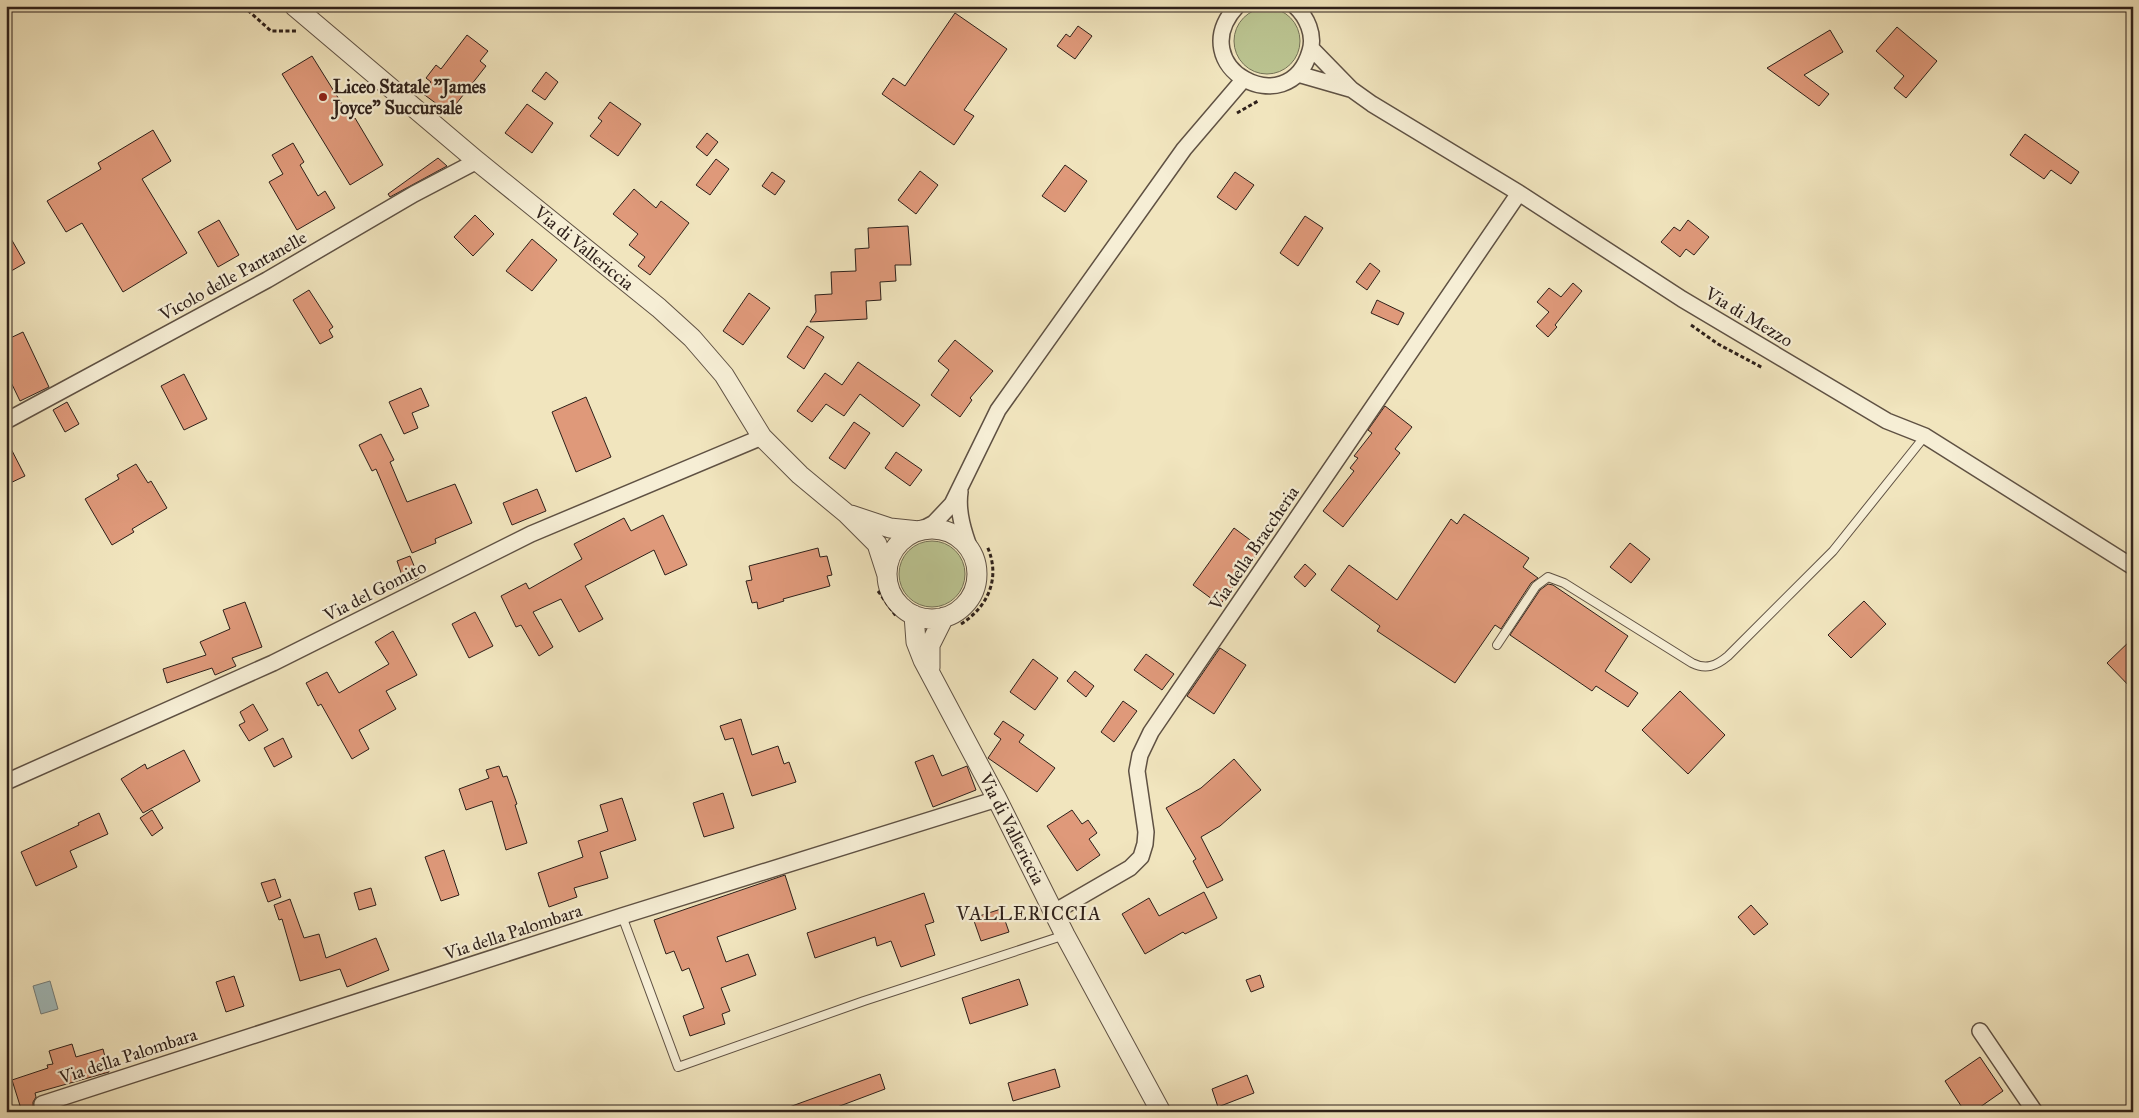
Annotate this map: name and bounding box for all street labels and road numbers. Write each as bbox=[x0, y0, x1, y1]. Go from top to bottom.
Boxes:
street label: Via di Vallericcia bbox=[529, 200, 639, 295]
street label: Vicolo delle Pantanelle bbox=[155, 226, 311, 326]
street label: Via di Mezzo bbox=[1700, 282, 1797, 352]
street label: Via della Braccheria bbox=[1204, 482, 1304, 615]
street label: Via del Gomito bbox=[319, 556, 430, 627]
street label: Via di Vallericcia bbox=[974, 769, 1050, 889]
street label: Via della Palombara bbox=[440, 899, 585, 965]
street label: Via della Palombara bbox=[55, 1023, 200, 1089]

